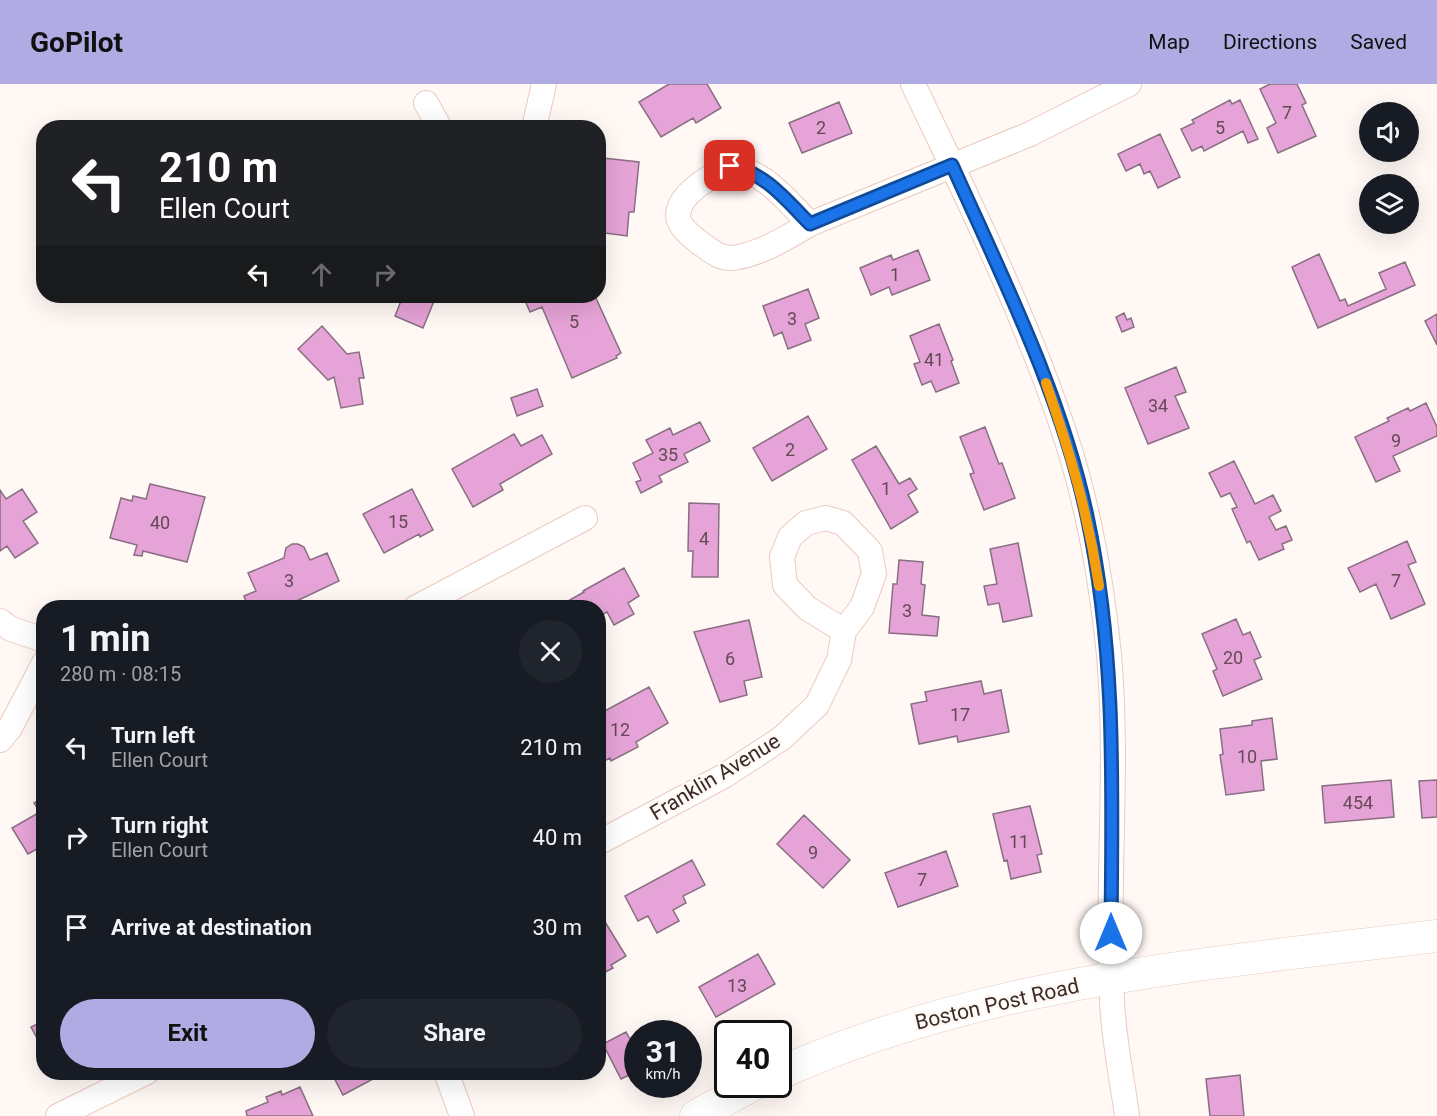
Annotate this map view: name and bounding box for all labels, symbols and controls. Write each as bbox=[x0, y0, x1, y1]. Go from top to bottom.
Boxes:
text: GoPilot bbox=[30, 26, 123, 59]
text: Map bbox=[1148, 30, 1190, 54]
text: Directions bbox=[1223, 30, 1317, 54]
text: Saved bbox=[1350, 30, 1407, 54]
house number: 7 bbox=[1282, 102, 1292, 123]
map controls bbox=[1359, 102, 1419, 234]
button: sound bbox=[1359, 102, 1419, 162]
house number: 2 bbox=[816, 117, 826, 138]
house number: 5 bbox=[1215, 117, 1225, 138]
pin bbox=[704, 140, 755, 191]
text: 210 m bbox=[159, 143, 278, 192]
icon: left bbox=[60, 144, 138, 222]
icon: arrive bbox=[713, 149, 746, 182]
button: layers bbox=[1359, 174, 1419, 234]
text: Ellen Court bbox=[159, 193, 290, 225]
icon: left bbox=[242, 258, 275, 291]
icon: ahead bbox=[305, 258, 338, 291]
icon: right bbox=[368, 258, 401, 291]
house number: 1 bbox=[890, 264, 900, 285]
house number: 3 bbox=[787, 308, 797, 329]
house number: 5 bbox=[569, 311, 579, 332]
house number: 41 bbox=[924, 349, 944, 370]
house number: 34 bbox=[1148, 395, 1168, 416]
house number: 9 bbox=[1391, 430, 1401, 451]
house number: 2 bbox=[785, 439, 795, 460]
house number: 35 bbox=[658, 444, 678, 465]
house number: 1 bbox=[881, 478, 891, 499]
house number: 15 bbox=[388, 511, 408, 532]
house number: 40 bbox=[150, 512, 170, 533]
house number: 4 bbox=[699, 528, 709, 549]
house number: 3 bbox=[284, 570, 294, 591]
house number: 7 bbox=[1391, 570, 1401, 591]
house number: 3 bbox=[902, 600, 912, 621]
text: 1 min bbox=[60, 618, 151, 660]
button: close bbox=[519, 620, 582, 683]
house number: 20 bbox=[1223, 647, 1243, 668]
house number: 6 bbox=[725, 648, 735, 669]
text: 280 m · 08:15 bbox=[60, 662, 181, 686]
house number: 17 bbox=[950, 704, 970, 725]
house number: 12 bbox=[610, 719, 630, 740]
text: Turn left bbox=[111, 723, 195, 748]
street label: Franklin Avenue bbox=[646, 729, 784, 825]
icon: left bbox=[60, 731, 93, 764]
text: 210 m bbox=[520, 735, 582, 760]
house number: 10 bbox=[1237, 746, 1257, 767]
text: Ellen Court bbox=[111, 748, 208, 772]
house number: 454 bbox=[1343, 792, 1373, 813]
text: Turn right bbox=[111, 813, 208, 838]
icon: right bbox=[60, 821, 93, 854]
text: 40 m bbox=[533, 825, 582, 850]
house number: 11 bbox=[1009, 831, 1029, 852]
text: Ellen Court bbox=[111, 838, 208, 862]
house number: 9 bbox=[808, 842, 818, 863]
house number: 7 bbox=[917, 869, 927, 890]
position arrow bbox=[1079, 901, 1143, 965]
icon: arrive bbox=[60, 911, 93, 944]
text: Arrive at destination bbox=[111, 915, 312, 940]
text: 30 m bbox=[533, 915, 582, 940]
street label: Boston Post Road bbox=[913, 973, 1081, 1035]
house number: 13 bbox=[727, 975, 747, 996]
button: Exit bbox=[60, 999, 315, 1068]
button: Share bbox=[327, 999, 582, 1068]
speed limit sign: 40 bbox=[714, 1020, 792, 1098]
text: 31 bbox=[646, 1034, 680, 1069]
text: km/h bbox=[645, 1065, 681, 1083]

